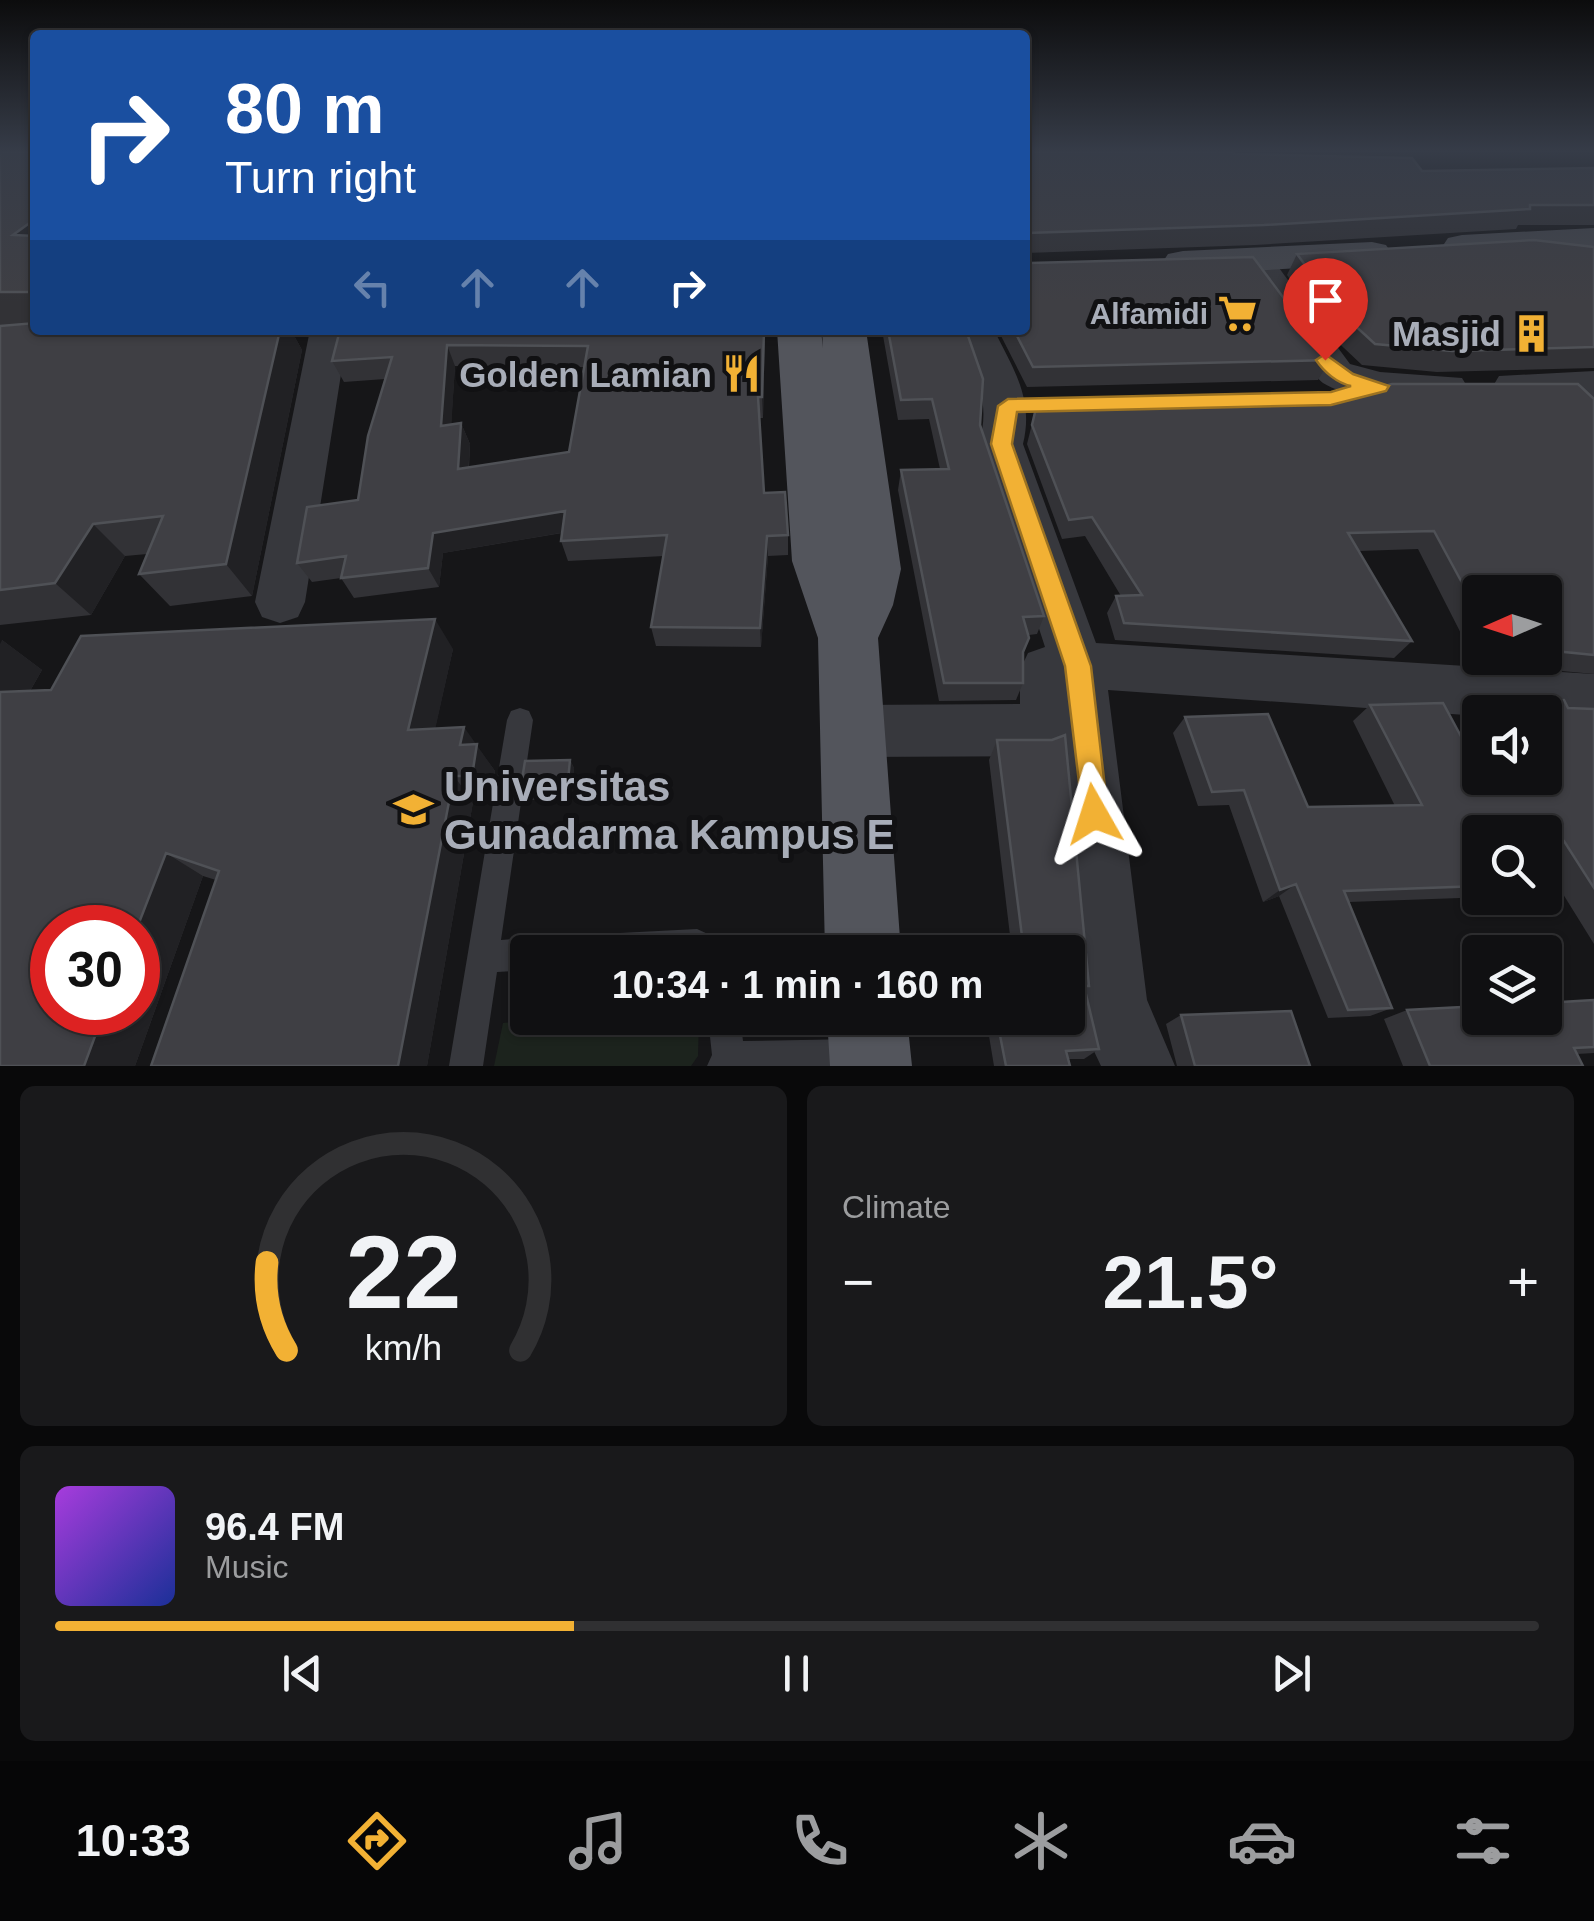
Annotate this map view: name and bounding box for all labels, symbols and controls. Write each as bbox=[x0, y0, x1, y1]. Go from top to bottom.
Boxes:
icon: right bbox=[60, 70, 190, 200]
text: 80 m bbox=[225, 70, 385, 148]
text: Turn right bbox=[225, 152, 416, 203]
pin bbox=[1283, 258, 1368, 361]
icon: left bbox=[345, 260, 400, 315]
icon: ahead bbox=[450, 260, 505, 315]
icon: ahead bbox=[555, 260, 610, 315]
icon: right bbox=[660, 260, 715, 315]
icon: arrive bbox=[1298, 273, 1353, 328]
supermarket icon: Alfamidi bbox=[1217, 292, 1259, 334]
place label: Alfamidi bbox=[1090, 297, 1208, 330]
building icon: Masjid bbox=[1510, 312, 1552, 354]
place label: Masjid bbox=[1392, 314, 1501, 353]
restaurant icon: Golden Lamian bbox=[721, 353, 763, 395]
place label: Golden Lamian bbox=[459, 355, 712, 394]
north arrow bbox=[1462, 575, 1562, 675]
map controls bbox=[1462, 575, 1562, 1035]
button: sound bbox=[1462, 695, 1562, 795]
position arrow bbox=[1042, 762, 1146, 866]
place label: Universitas Gunadarma Kampus E bbox=[444, 763, 894, 858]
school or university icon: Universitas Gunadarma Kampus E bbox=[393, 789, 435, 831]
button: search bbox=[1462, 815, 1562, 915]
speed limit sign: 30 bbox=[30, 905, 160, 1035]
button: layers bbox=[1462, 935, 1562, 1035]
text: 10:34 · 1 min · 160 m bbox=[612, 964, 983, 1006]
text: Climate bbox=[842, 1189, 950, 1225]
text: 22 bbox=[346, 1214, 461, 1330]
text: 21.5° bbox=[1103, 1240, 1278, 1324]
text: − bbox=[842, 1251, 874, 1313]
text: + bbox=[1507, 1251, 1539, 1313]
text: km/h bbox=[365, 1328, 442, 1368]
text: 96.4 FM bbox=[205, 1506, 344, 1548]
text: Music bbox=[205, 1549, 289, 1585]
icon: previous bbox=[275, 1646, 330, 1701]
icon: pause bbox=[769, 1646, 824, 1701]
icon: next bbox=[1264, 1646, 1319, 1701]
icon: directions bbox=[342, 1806, 412, 1876]
icon: music bbox=[563, 1806, 633, 1876]
icon: phone bbox=[785, 1806, 855, 1876]
icon: climate bbox=[1006, 1806, 1076, 1876]
icon: car bbox=[1227, 1806, 1297, 1876]
icon: filters bbox=[1448, 1806, 1518, 1876]
text: 10:33 bbox=[76, 1815, 191, 1866]

